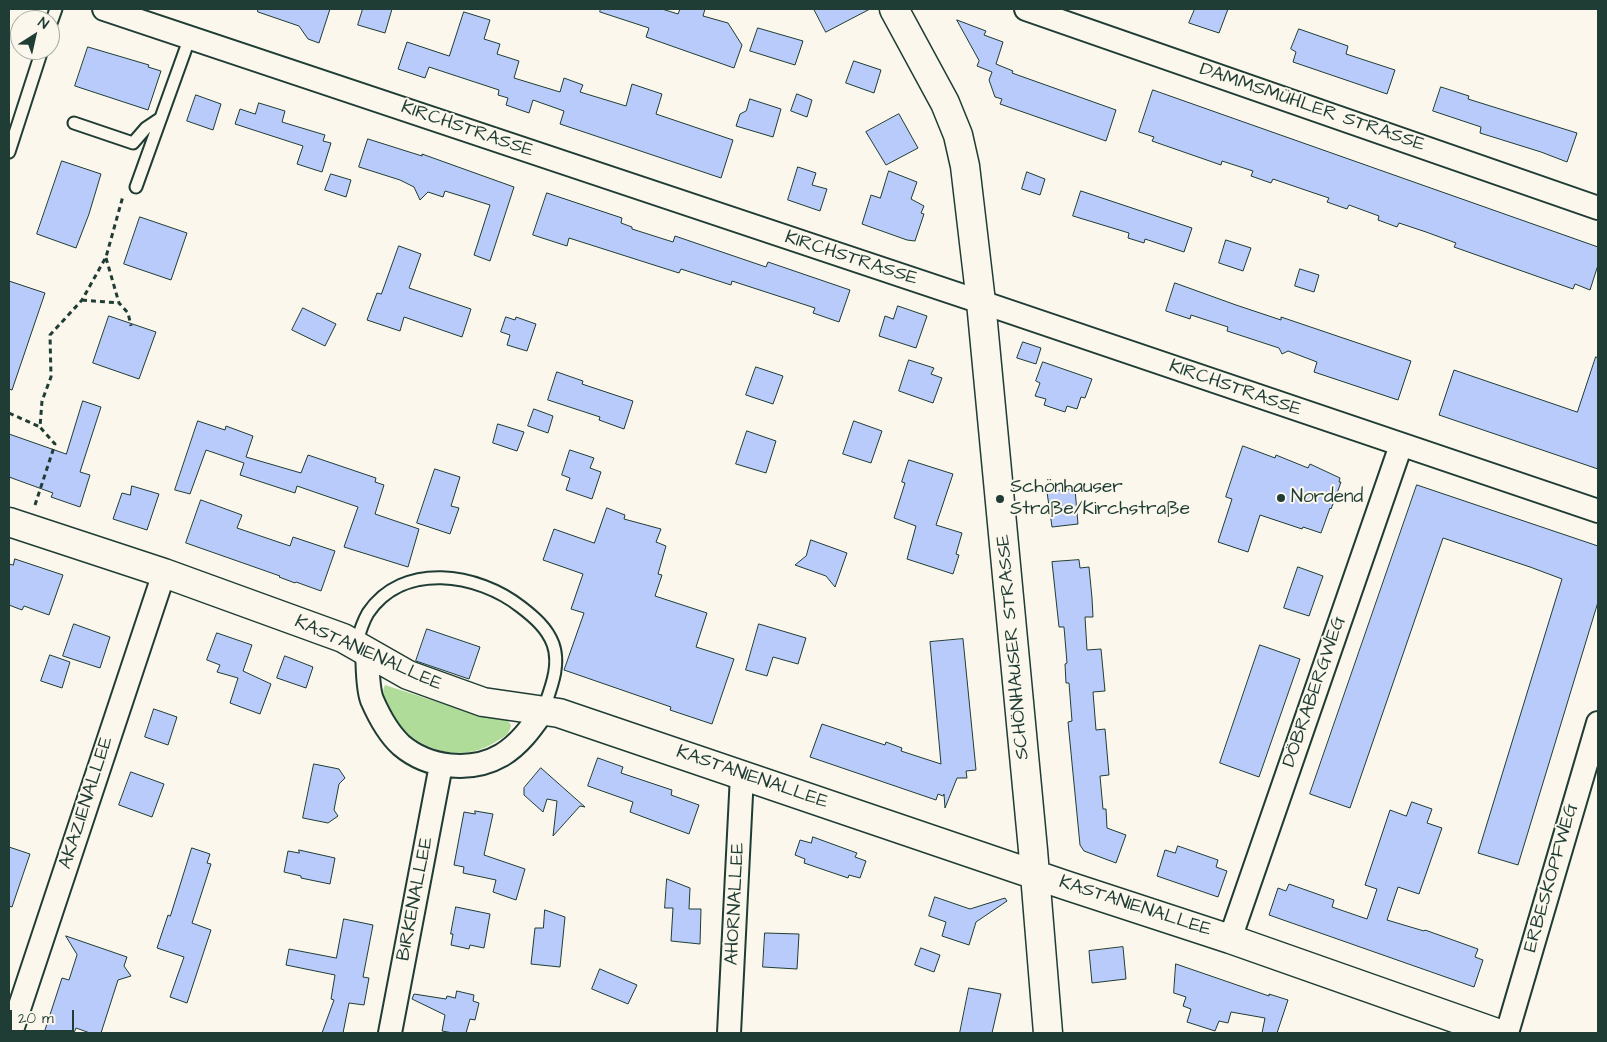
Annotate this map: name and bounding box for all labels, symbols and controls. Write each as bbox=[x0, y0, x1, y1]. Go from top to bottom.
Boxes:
north arrow bbox=[10, 10, 60, 60]
text: N bbox=[34, 13, 52, 34]
street label: DAMMSMÜHLER STRASSE bbox=[1196, 59, 1428, 157]
street label: KIRCHSTRASSE bbox=[398, 97, 536, 163]
street label: KIRCHSTRASSE bbox=[782, 227, 920, 291]
street label: KIRCHSTRASSE bbox=[1166, 356, 1304, 422]
place label: Schönhauser Straße/Kirchstraße bbox=[1010, 477, 1190, 521]
place label: Nordend bbox=[1291, 487, 1363, 509]
marker: Nordend bbox=[1275, 492, 1287, 504]
marker: Schönhauser Straße/Kirchstraße bbox=[994, 493, 1006, 505]
street label: SCHÖNHAUSER STRASSE bbox=[993, 533, 1035, 761]
street label: KASTANIENALLEE bbox=[291, 611, 445, 697]
street label: DÖBRABERGWEG bbox=[1279, 614, 1351, 770]
street label: AKAZIENALLEE bbox=[55, 734, 119, 872]
street label: KASTANIENALLEE bbox=[673, 741, 831, 815]
street label: ERBESKOPFWEG bbox=[1520, 801, 1584, 955]
street label: BIRKENALLEE bbox=[393, 835, 439, 963]
street label: AHORNALLEE bbox=[721, 842, 751, 966]
street label: KASTANIENALLEE bbox=[1056, 872, 1214, 942]
scale bar bbox=[12, 1000, 76, 1032]
text: 20 m bbox=[18, 1008, 54, 1029]

